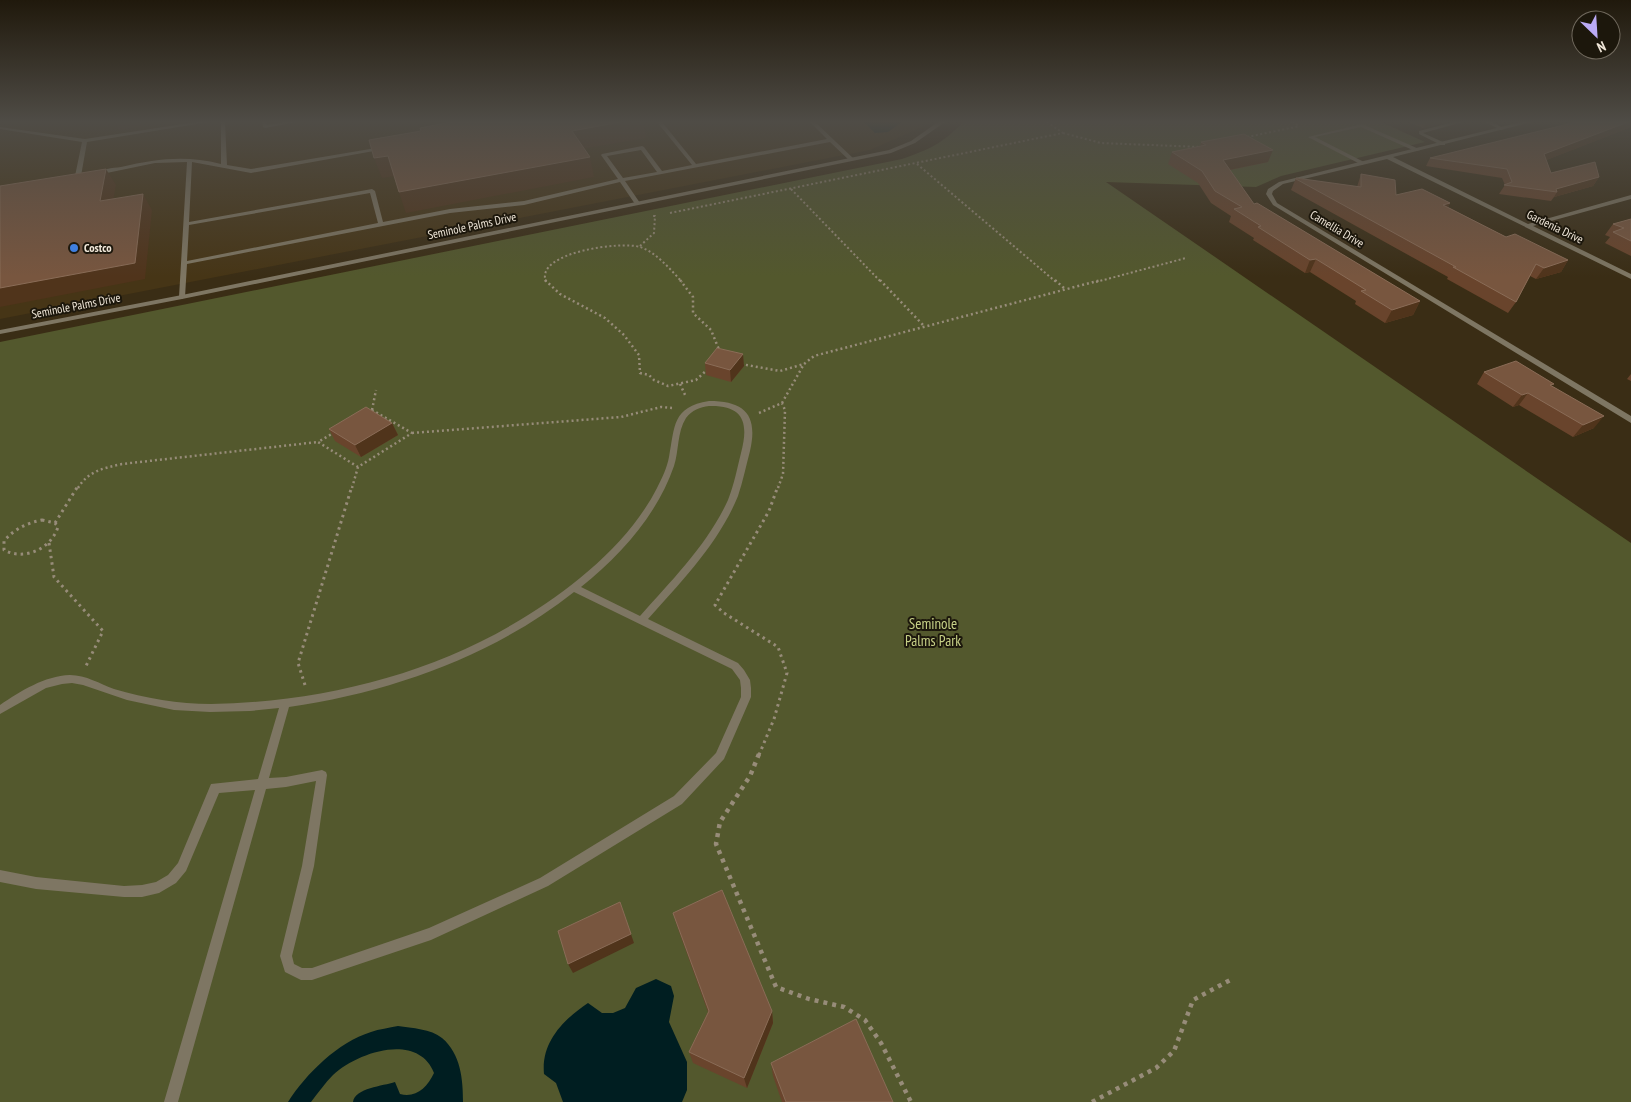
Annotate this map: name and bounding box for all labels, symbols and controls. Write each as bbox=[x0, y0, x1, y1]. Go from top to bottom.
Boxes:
north arrow bbox=[1571, 10, 1621, 60]
text: N bbox=[1594, 37, 1609, 57]
street label: Gardenia Drive bbox=[1524, 206, 1586, 247]
street label: Camellia Drive bbox=[1308, 207, 1367, 251]
street label: Seminole Palms Drive bbox=[426, 209, 518, 242]
place label: Costco bbox=[84, 240, 112, 255]
marker: Costco bbox=[68, 242, 80, 254]
street label: Seminole Palms Drive bbox=[30, 290, 122, 321]
park label: Seminole Palms Park bbox=[905, 614, 961, 650]

